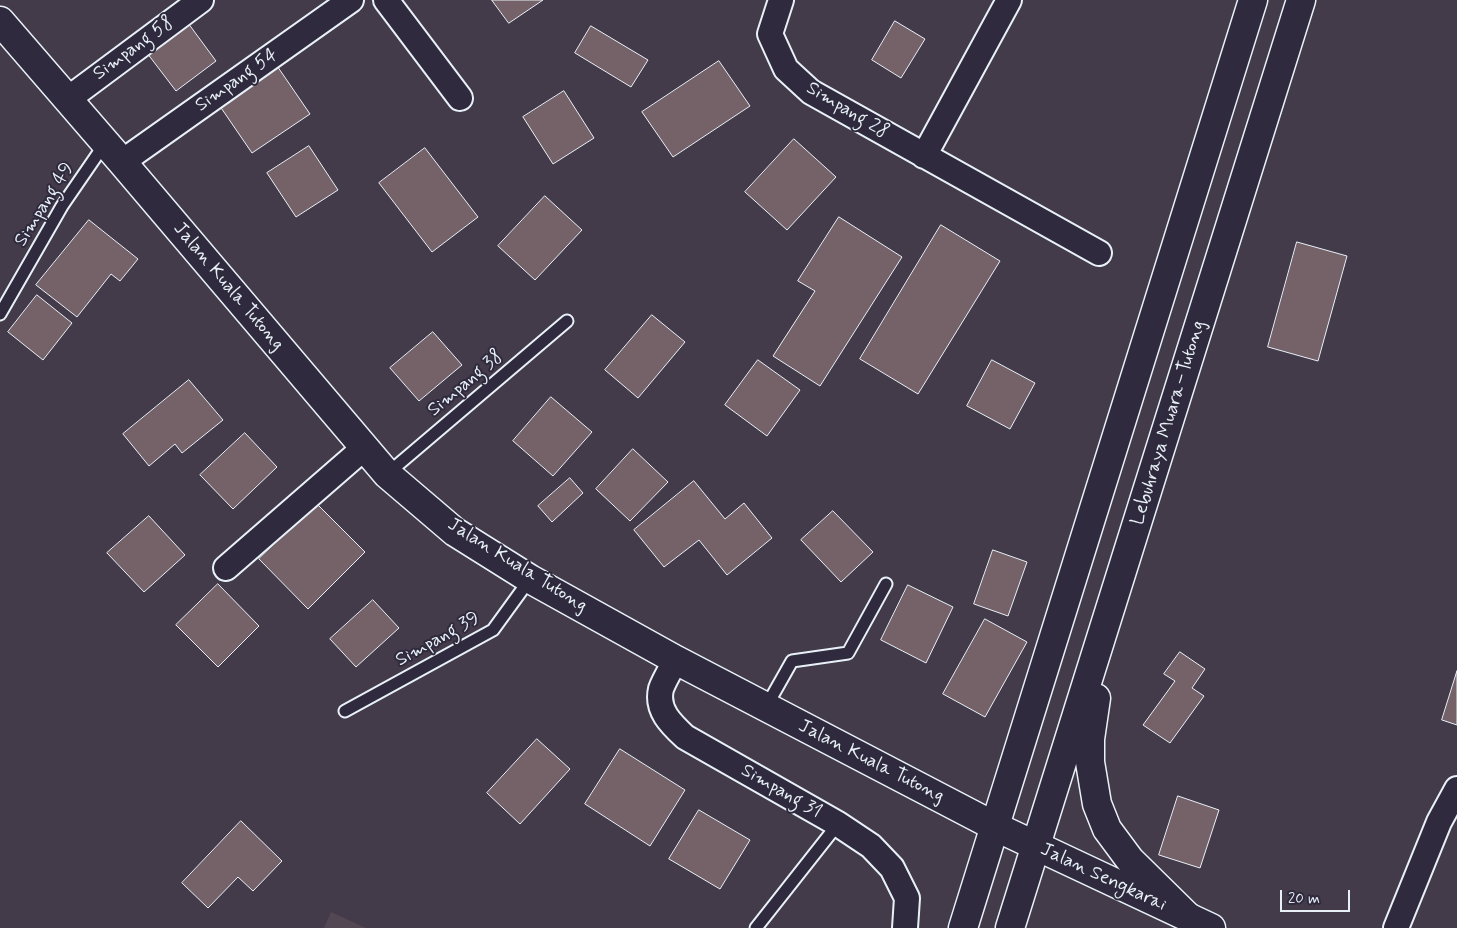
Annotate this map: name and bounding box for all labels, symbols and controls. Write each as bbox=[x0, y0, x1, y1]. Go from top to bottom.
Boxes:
street label: Simpang 58 bbox=[89, 12, 179, 86]
street label: Simpang 54 bbox=[191, 44, 283, 118]
street label: Simpang 28 bbox=[802, 77, 892, 145]
street label: Simpang 49 bbox=[10, 159, 80, 251]
street label: Jalan Kuala Tutong bbox=[168, 218, 288, 356]
street label: Lebuhraya Muara–Tutong bbox=[1127, 318, 1211, 528]
street label: Simpang 38 bbox=[424, 346, 508, 422]
street label: Jalan Kuala Tutong bbox=[443, 514, 591, 618]
street label: Simpang 39 bbox=[392, 608, 484, 672]
street label: Jalan Kuala Tutong bbox=[794, 715, 948, 809]
street label: Simpang 31 bbox=[737, 760, 825, 824]
street label: Jalan Sengkarai bbox=[1036, 839, 1170, 917]
scale bar bbox=[1282, 880, 1352, 912]
text: 20 m bbox=[1288, 889, 1320, 909]

